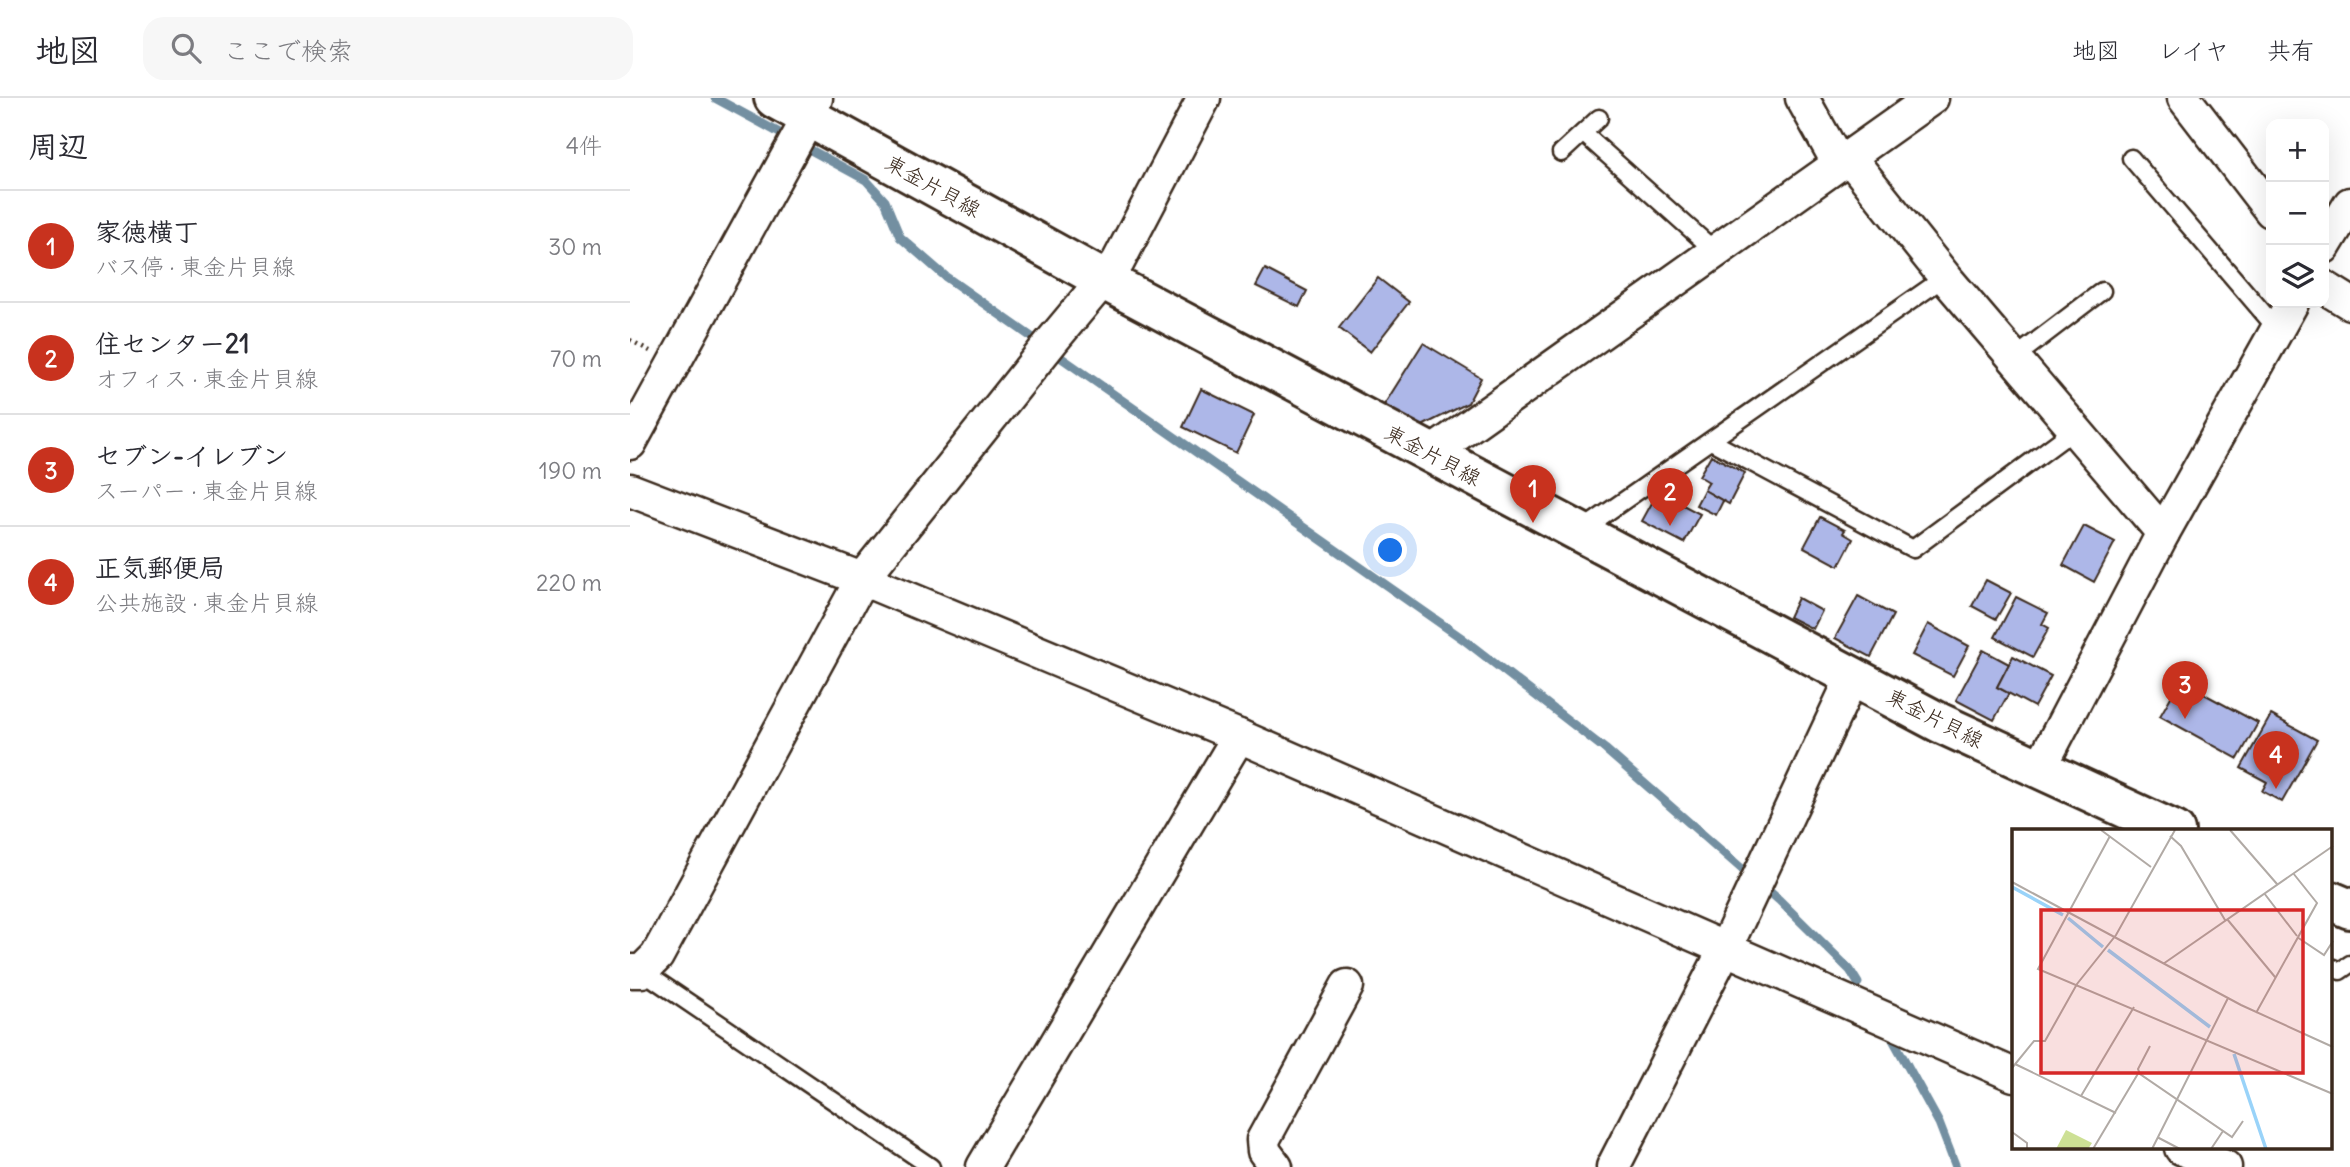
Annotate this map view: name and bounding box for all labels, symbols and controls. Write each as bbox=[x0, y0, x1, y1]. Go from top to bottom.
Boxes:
search box bbox=[143, 17, 633, 80]
text: 地図 bbox=[35, 29, 101, 71]
icon: search bbox=[167, 29, 205, 67]
text: ここで検索 bbox=[223, 34, 353, 67]
text: 地図 bbox=[2072, 35, 2120, 65]
text: レイヤ bbox=[2158, 35, 2229, 65]
text: 共有 bbox=[2267, 35, 2315, 65]
map controls bbox=[2266, 119, 2329, 308]
button: + bbox=[2266, 119, 2329, 182]
text: 周辺 bbox=[28, 127, 88, 165]
text: 4件 bbox=[566, 131, 602, 160]
street label: 東金片貝線 bbox=[881, 149, 985, 223]
button: − bbox=[2266, 182, 2329, 245]
text: 家徳横丁 bbox=[95, 215, 199, 248]
text: 1 bbox=[46, 232, 56, 261]
text: 30 m bbox=[548, 232, 602, 261]
button: layers bbox=[2266, 245, 2329, 308]
text: バス停 · 東金片貝線 bbox=[95, 252, 295, 281]
text: 住センター21 bbox=[95, 327, 250, 360]
text: 2 bbox=[45, 344, 57, 373]
text: 70 m bbox=[550, 344, 602, 373]
text: オフィス · 東金片貝線 bbox=[95, 364, 318, 393]
street label: 東金片貝線 bbox=[1380, 418, 1486, 492]
text: セブン-イレブン bbox=[95, 439, 288, 472]
text: 3 bbox=[44, 456, 58, 485]
text: 190 m bbox=[539, 456, 602, 485]
pin: 1 bbox=[1510, 465, 1556, 523]
pin: 2 bbox=[1647, 468, 1693, 526]
text: スーパー · 東金片貝線 bbox=[95, 476, 317, 505]
your location bbox=[1373, 533, 1407, 567]
text: 正気郵便局 bbox=[95, 551, 225, 584]
text: 4 bbox=[44, 568, 58, 597]
text: 220 m bbox=[536, 568, 602, 597]
text: 公共施設 · 東金片貝線 bbox=[95, 588, 318, 617]
pin: 3 bbox=[2162, 661, 2208, 719]
street label: 東金片貝線 bbox=[1882, 682, 1988, 754]
pin: 4 bbox=[2253, 731, 2299, 789]
inset map bbox=[2012, 829, 2332, 1150]

